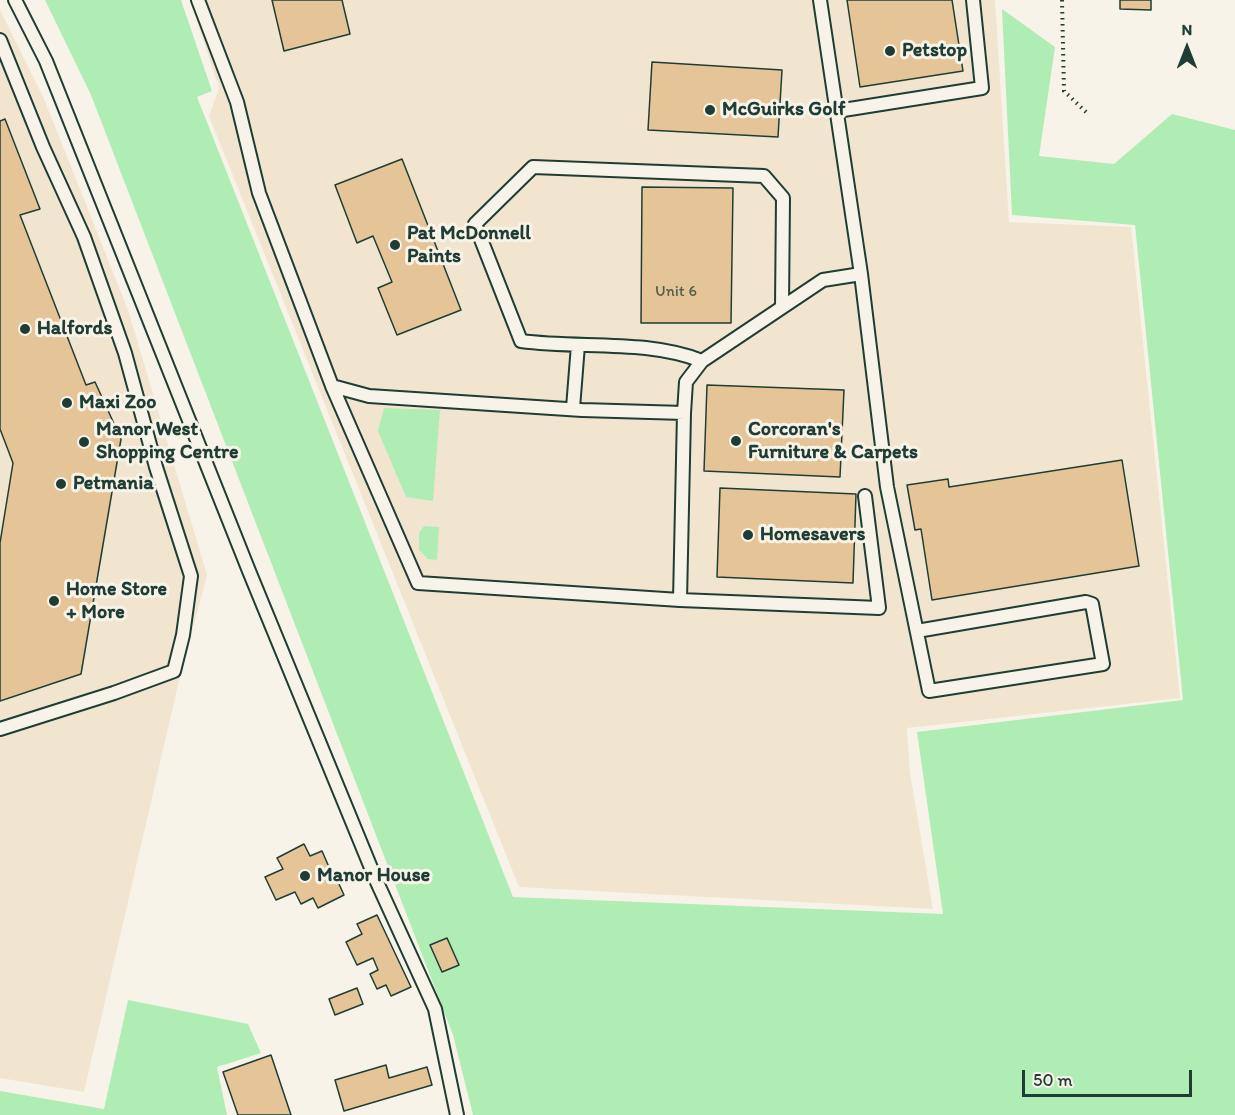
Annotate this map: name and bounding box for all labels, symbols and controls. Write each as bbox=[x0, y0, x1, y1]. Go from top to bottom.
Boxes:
north arrow bbox=[1157, 18, 1217, 78]
text: N bbox=[1182, 20, 1192, 39]
place label: Petstop bbox=[902, 39, 967, 63]
marker: Petstop bbox=[883, 44, 897, 58]
place label: McGuirks Golf bbox=[722, 98, 846, 122]
marker: McGuirks Golf bbox=[703, 103, 717, 117]
place label: Pat McDonnell Paints bbox=[407, 222, 531, 269]
marker: Pat McDonnell Paints bbox=[388, 238, 402, 252]
house number: Unit 6 bbox=[655, 282, 697, 302]
place label: Halfords bbox=[37, 317, 112, 341]
marker: Halfords bbox=[18, 322, 32, 336]
place label: Maxi Zoo bbox=[79, 391, 156, 415]
marker: Maxi Zoo bbox=[60, 396, 74, 410]
place label: Manor West Shopping Centre bbox=[96, 418, 238, 465]
place label: Corcoran's Furniture & Carpets bbox=[748, 418, 918, 465]
marker: Corcoran's Furniture & Carpets bbox=[729, 434, 743, 448]
marker: Manor West Shopping Centre bbox=[77, 435, 91, 449]
place label: Petmania bbox=[73, 472, 154, 496]
marker: Petmania bbox=[54, 477, 68, 491]
place label: Homesavers bbox=[760, 523, 865, 547]
marker: Homesavers bbox=[741, 528, 755, 542]
place label: Home Store + More bbox=[66, 578, 167, 625]
marker: Home Store + More bbox=[47, 594, 61, 608]
place label: Manor House bbox=[317, 864, 430, 888]
marker: Manor House bbox=[298, 869, 312, 883]
scale bar bbox=[1025, 1058, 1194, 1096]
text: 50 m bbox=[1033, 1069, 1073, 1091]

